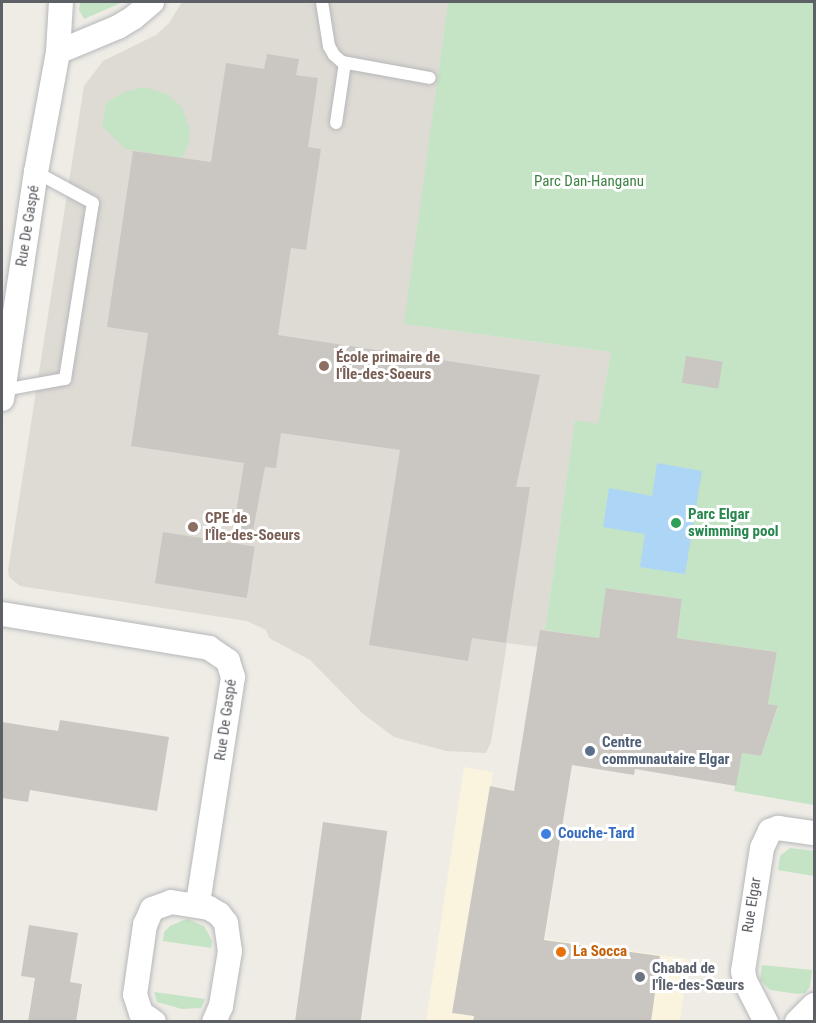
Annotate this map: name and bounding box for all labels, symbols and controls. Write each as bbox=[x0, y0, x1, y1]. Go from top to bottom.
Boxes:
park label: Parc Dan-Hanganu bbox=[534, 173, 644, 191]
street label: Rue De Gaspé bbox=[13, 184, 43, 268]
place label: École primaire de l'Île-des-Soeurs bbox=[336, 348, 440, 383]
marker: École primaire de l'Île-des-Soeurs bbox=[317, 359, 331, 373]
place label: Parc Elgar swimming pool bbox=[688, 505, 779, 540]
place label: CPE de l'Île-des-Soeurs bbox=[205, 509, 300, 544]
marker: Parc Elgar swimming pool bbox=[669, 516, 683, 530]
marker: CPE de l'Île-des-Soeurs bbox=[186, 520, 200, 534]
street label: Rue De Gaspé bbox=[211, 678, 241, 762]
place label: Centre communautaire Elgar bbox=[602, 733, 729, 768]
marker: Centre communautaire Elgar bbox=[583, 744, 597, 758]
place label: Couche-Tard bbox=[558, 825, 635, 843]
marker: Couche-Tard bbox=[539, 827, 553, 841]
street label: Rue Elgar bbox=[739, 876, 765, 934]
place label: La Socca bbox=[573, 943, 627, 961]
marker: La Socca bbox=[554, 945, 568, 959]
place label: Chabad de l'Île-des-Sœurs bbox=[652, 959, 744, 994]
marker: Chabad de l'Île-des-Sœurs bbox=[633, 970, 647, 984]

